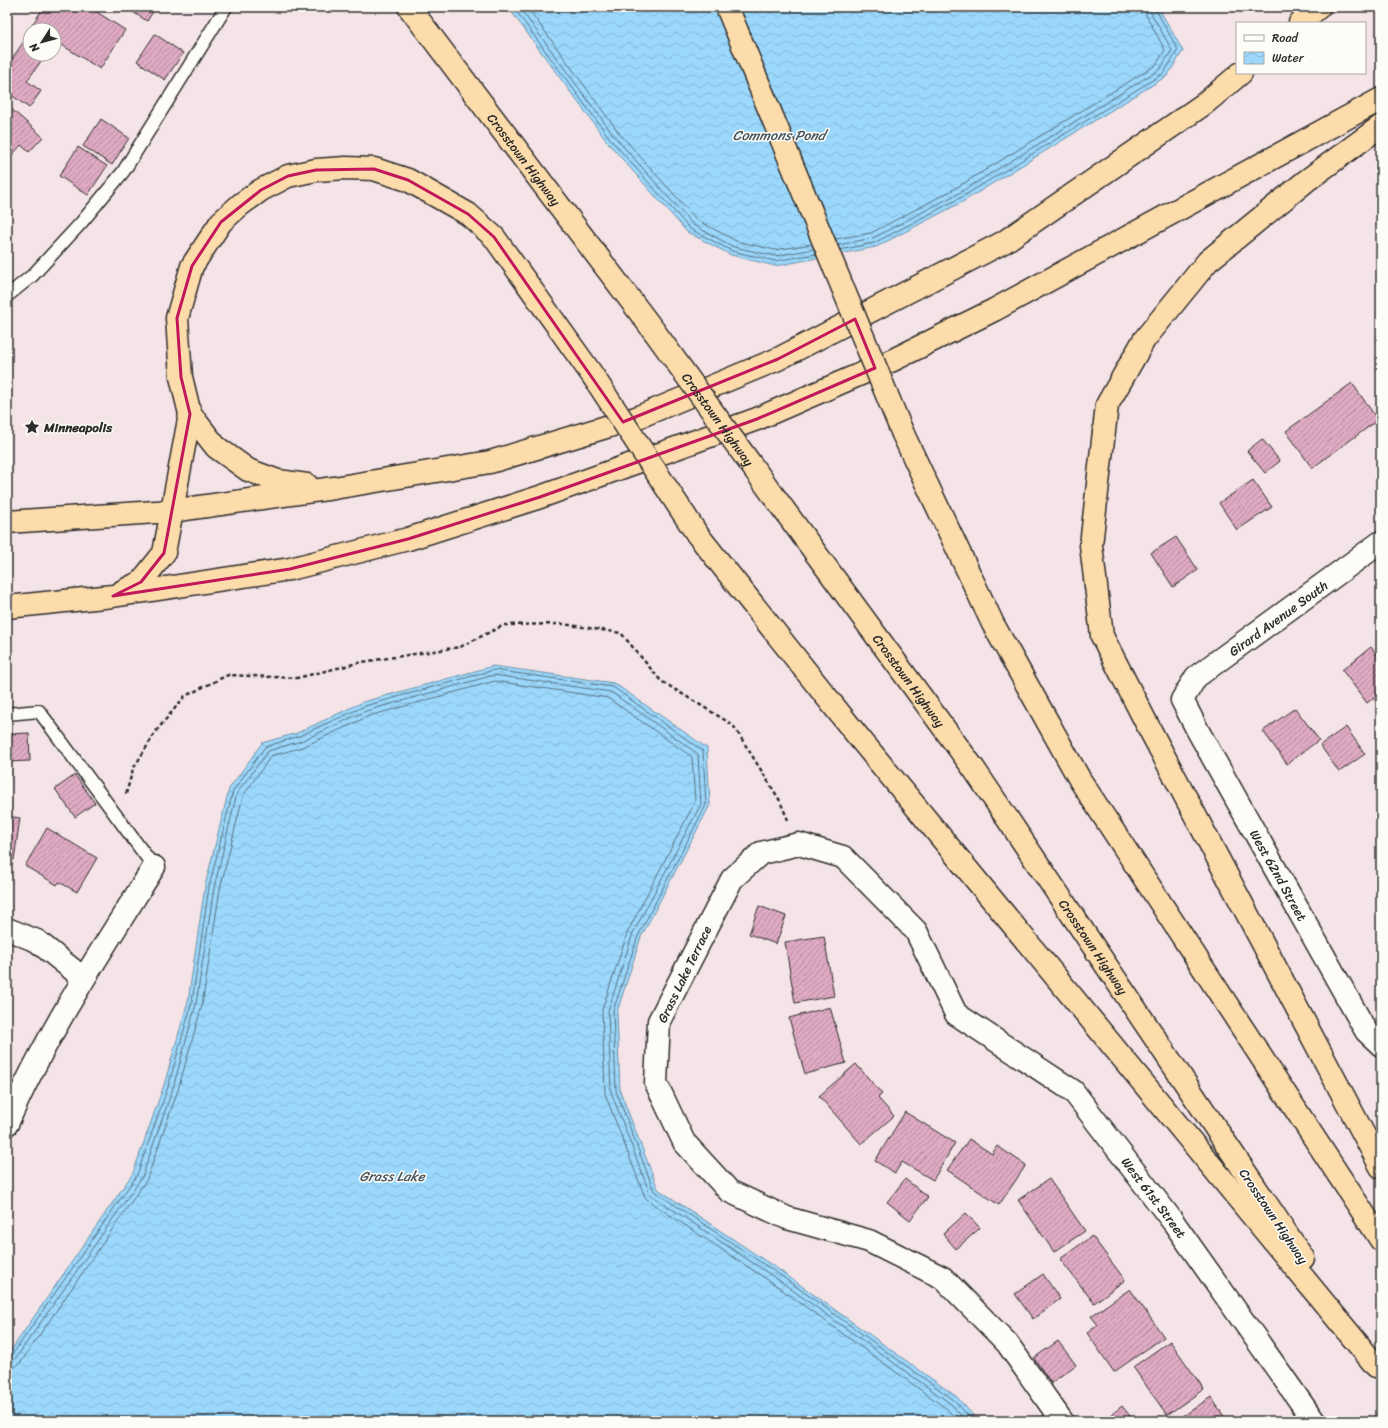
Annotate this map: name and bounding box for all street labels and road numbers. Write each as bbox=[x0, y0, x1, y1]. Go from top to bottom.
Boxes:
street label: Crosstown Highway bbox=[481, 108, 567, 211]
street label: Crosstown Highway bbox=[676, 368, 760, 472]
street label: Girard Avenue South bbox=[1224, 574, 1333, 662]
street label: Crosstown Highway bbox=[866, 629, 951, 733]
street label: West 62nd Street bbox=[1243, 825, 1313, 926]
street label: Crosstown Highway bbox=[1052, 894, 1134, 1000]
street label: Grass Lake Terrace bbox=[651, 922, 718, 1027]
street label: West 61st Street bbox=[1115, 1152, 1193, 1244]
street label: Crosstown Highway bbox=[1233, 1164, 1314, 1269]

